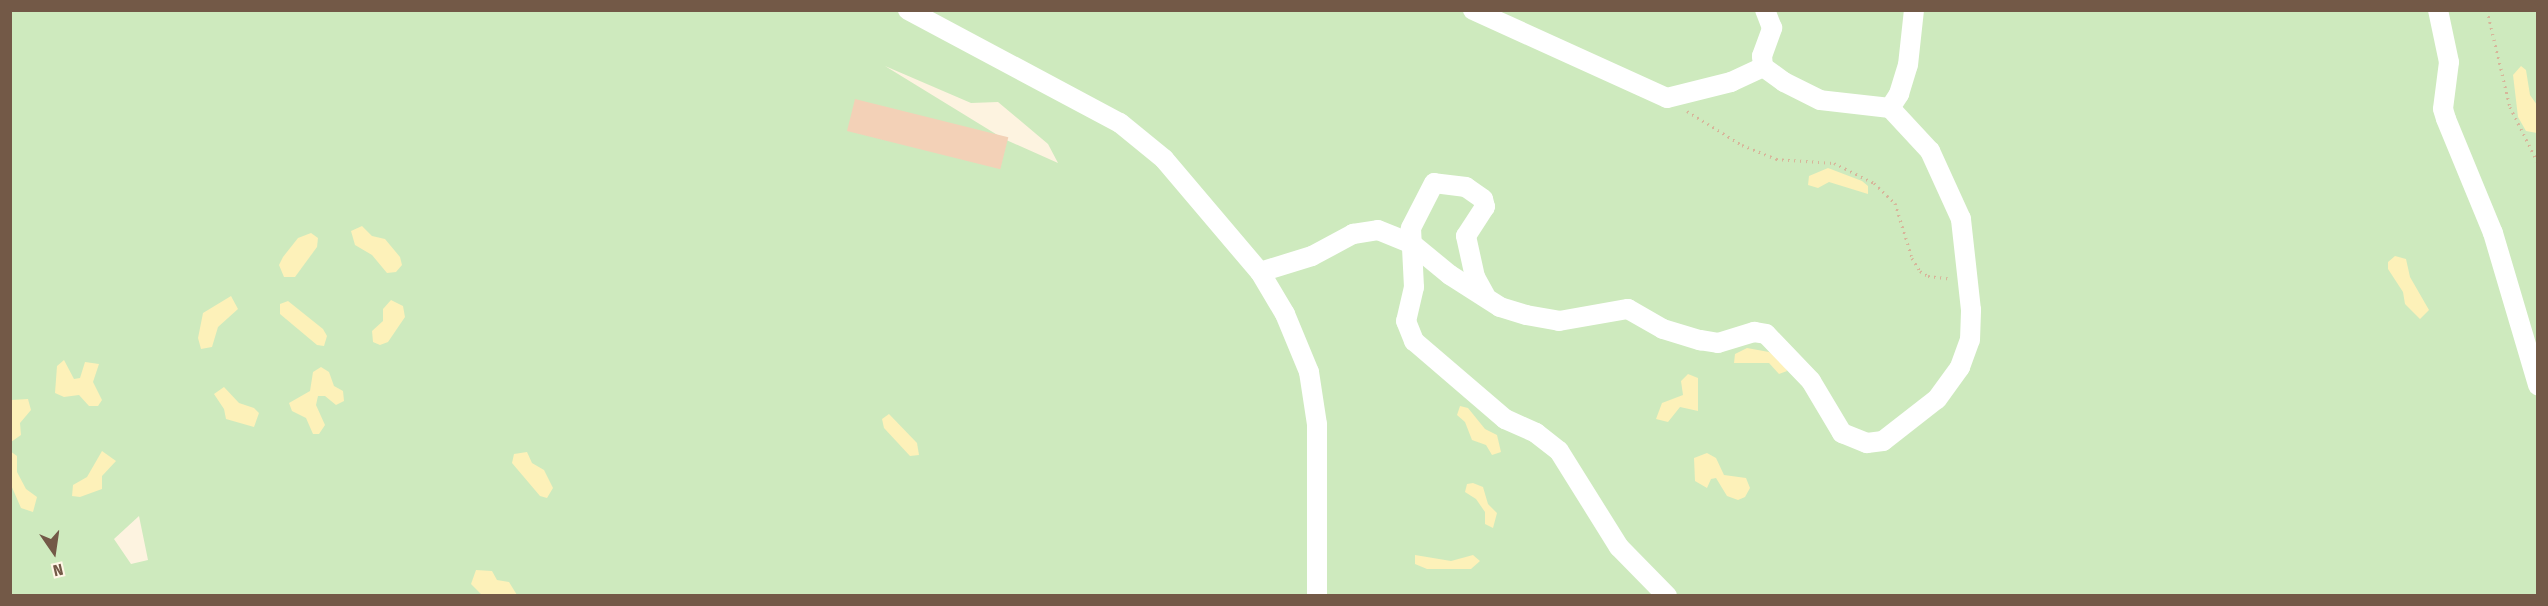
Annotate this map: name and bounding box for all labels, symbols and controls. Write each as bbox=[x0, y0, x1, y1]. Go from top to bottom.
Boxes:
north arrow bbox=[24, 522, 84, 582]
text: N bbox=[51, 560, 65, 580]

